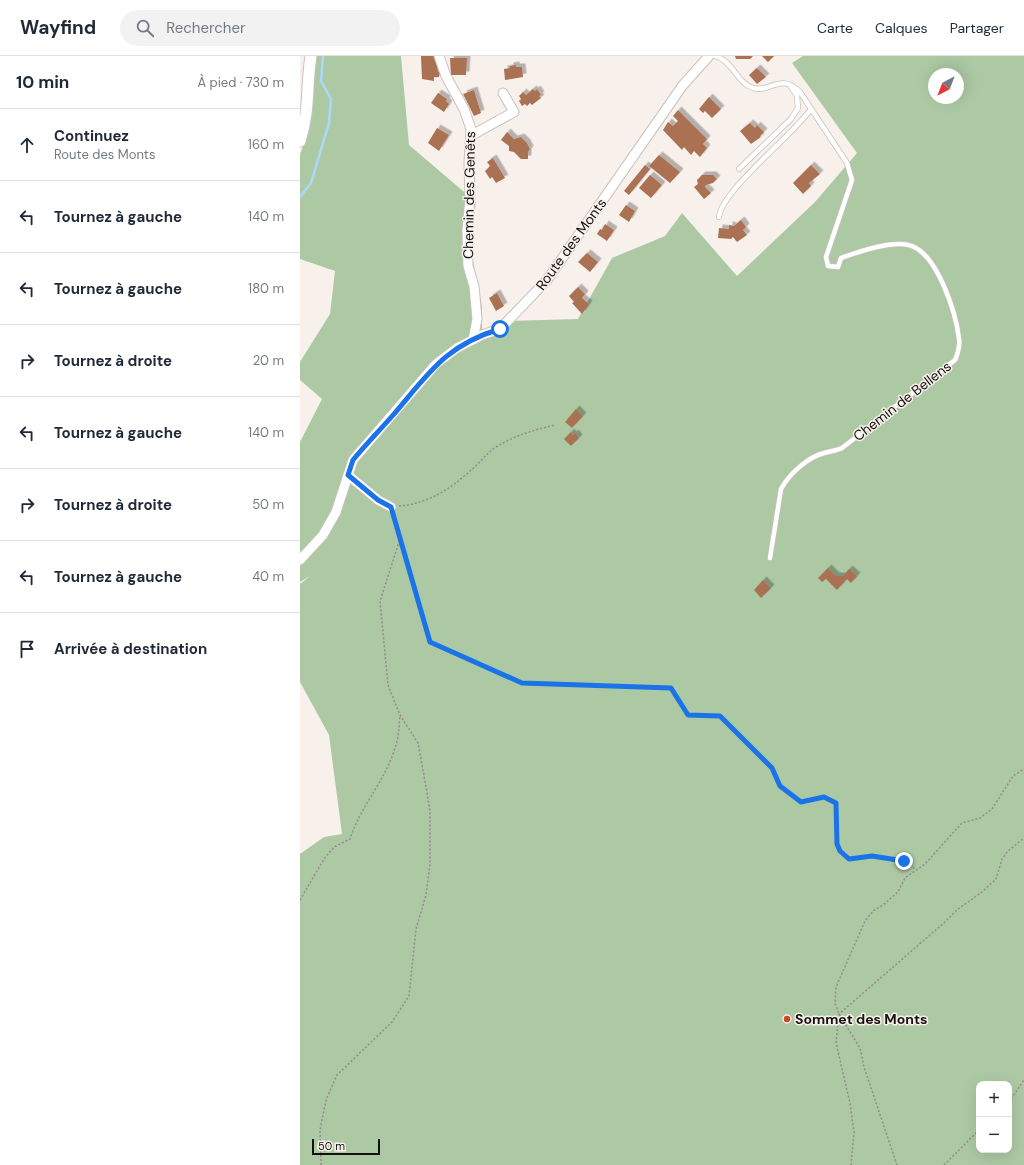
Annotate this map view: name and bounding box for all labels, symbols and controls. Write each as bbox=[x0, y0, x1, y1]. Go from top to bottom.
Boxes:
search box bbox=[120, 10, 400, 46]
text: Wayfind bbox=[20, 15, 96, 40]
icon: search bbox=[134, 17, 156, 39]
text: Rechercher bbox=[166, 18, 246, 38]
text: Carte bbox=[817, 19, 853, 37]
text: Calques bbox=[875, 19, 928, 37]
text: Partager bbox=[950, 19, 1004, 37]
north arrow bbox=[928, 68, 964, 104]
text: 10 min bbox=[16, 71, 69, 93]
text: À pied · 730 m bbox=[197, 74, 284, 91]
text: Continuez bbox=[54, 126, 129, 146]
street label: Chemin des Genêts bbox=[459, 131, 479, 259]
icon: ahead bbox=[16, 134, 38, 156]
text: 160 m bbox=[248, 136, 284, 153]
text: Route des Monts bbox=[54, 146, 156, 163]
street label: Route des Monts bbox=[532, 194, 610, 294]
icon: left bbox=[16, 206, 38, 228]
text: Tournez à gauche bbox=[54, 207, 182, 227]
text: 140 m bbox=[248, 208, 284, 225]
icon: left bbox=[16, 278, 38, 300]
text: Tournez à gauche bbox=[54, 279, 182, 299]
text: 180 m bbox=[248, 280, 284, 297]
route start bbox=[491, 320, 509, 338]
icon: right bbox=[16, 350, 38, 372]
text: Tournez à droite bbox=[54, 351, 172, 371]
text: 20 m bbox=[253, 352, 284, 369]
street label: Chemin de Bellens bbox=[849, 357, 955, 445]
icon: left bbox=[16, 422, 38, 444]
text: Tournez à gauche bbox=[54, 423, 182, 443]
text: 140 m bbox=[248, 424, 284, 441]
icon: right bbox=[16, 494, 38, 516]
text: Tournez à droite bbox=[54, 495, 172, 515]
text: 50 m bbox=[252, 496, 284, 513]
icon: left bbox=[16, 566, 38, 588]
text: Tournez à gauche bbox=[54, 567, 182, 587]
text: 40 m bbox=[252, 568, 284, 585]
icon: arrive bbox=[16, 638, 38, 660]
text: Arrivée à destination bbox=[54, 639, 207, 659]
route end bbox=[895, 852, 913, 870]
place label: Sommet des Monts bbox=[795, 1010, 927, 1028]
marker: Sommet des Monts bbox=[782, 1014, 792, 1024]
map controls bbox=[976, 1081, 1012, 1153]
button: + bbox=[976, 1081, 1012, 1117]
button: − bbox=[976, 1117, 1012, 1153]
scale bar bbox=[312, 1137, 380, 1156]
text: 50 m bbox=[318, 1139, 345, 1153]

